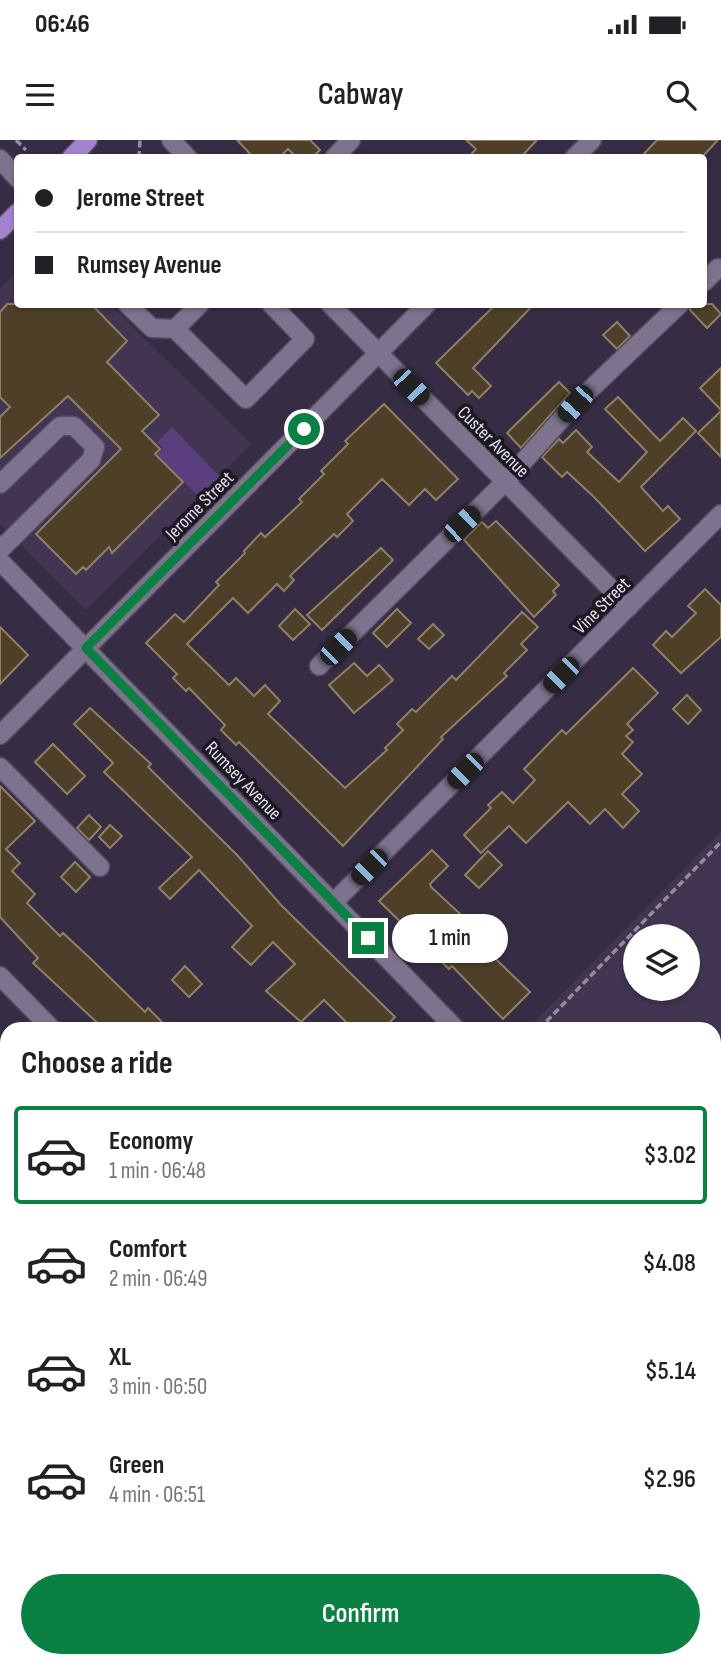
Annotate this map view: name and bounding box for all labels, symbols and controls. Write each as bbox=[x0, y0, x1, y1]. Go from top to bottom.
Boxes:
text: 06:46 bbox=[35, 9, 90, 40]
text: Cabway bbox=[318, 75, 403, 114]
icon: menu bbox=[21, 76, 59, 114]
icon: search bbox=[662, 76, 700, 114]
text: Jerome Street bbox=[77, 183, 204, 214]
text: Rumsey Avenue bbox=[77, 250, 222, 281]
car bbox=[389, 365, 434, 409]
car bbox=[554, 381, 597, 427]
street label: Custer Avenue bbox=[452, 401, 534, 483]
route start bbox=[288, 413, 320, 445]
street label: Jerome Street bbox=[160, 467, 239, 546]
car bbox=[440, 502, 485, 546]
street label: Vine Street bbox=[569, 573, 635, 639]
car bbox=[316, 625, 361, 669]
car bbox=[539, 653, 584, 697]
street label: Rumsey Avenue bbox=[200, 737, 286, 825]
car bbox=[443, 749, 488, 793]
car bbox=[347, 845, 392, 889]
callout: 1 min bbox=[392, 914, 508, 962]
route end bbox=[352, 922, 384, 954]
text: 1 min bbox=[429, 924, 471, 952]
map controls bbox=[623, 924, 700, 1001]
button: layers bbox=[623, 924, 700, 1001]
text: Choose a ride bbox=[21, 1044, 173, 1083]
icon: car bbox=[25, 1124, 88, 1187]
text: Economy bbox=[109, 1126, 193, 1157]
text: $3.02 bbox=[644, 1140, 696, 1171]
text: 1 min · 06:48 bbox=[109, 1157, 206, 1185]
icon: car bbox=[25, 1232, 88, 1295]
text: Comfort bbox=[109, 1234, 187, 1265]
text: $4.08 bbox=[642, 1248, 696, 1279]
text: 2 min · 06:49 bbox=[109, 1265, 207, 1293]
icon: car bbox=[25, 1340, 88, 1403]
text: XL bbox=[109, 1342, 131, 1373]
text: $5.14 bbox=[645, 1356, 696, 1387]
text: 3 min · 06:50 bbox=[109, 1373, 207, 1401]
icon: car bbox=[25, 1448, 88, 1511]
text: Green bbox=[109, 1450, 164, 1481]
text: $2.96 bbox=[643, 1464, 696, 1495]
text: 4 min · 06:51 bbox=[109, 1481, 205, 1509]
button: Confirm bbox=[21, 1574, 700, 1654]

